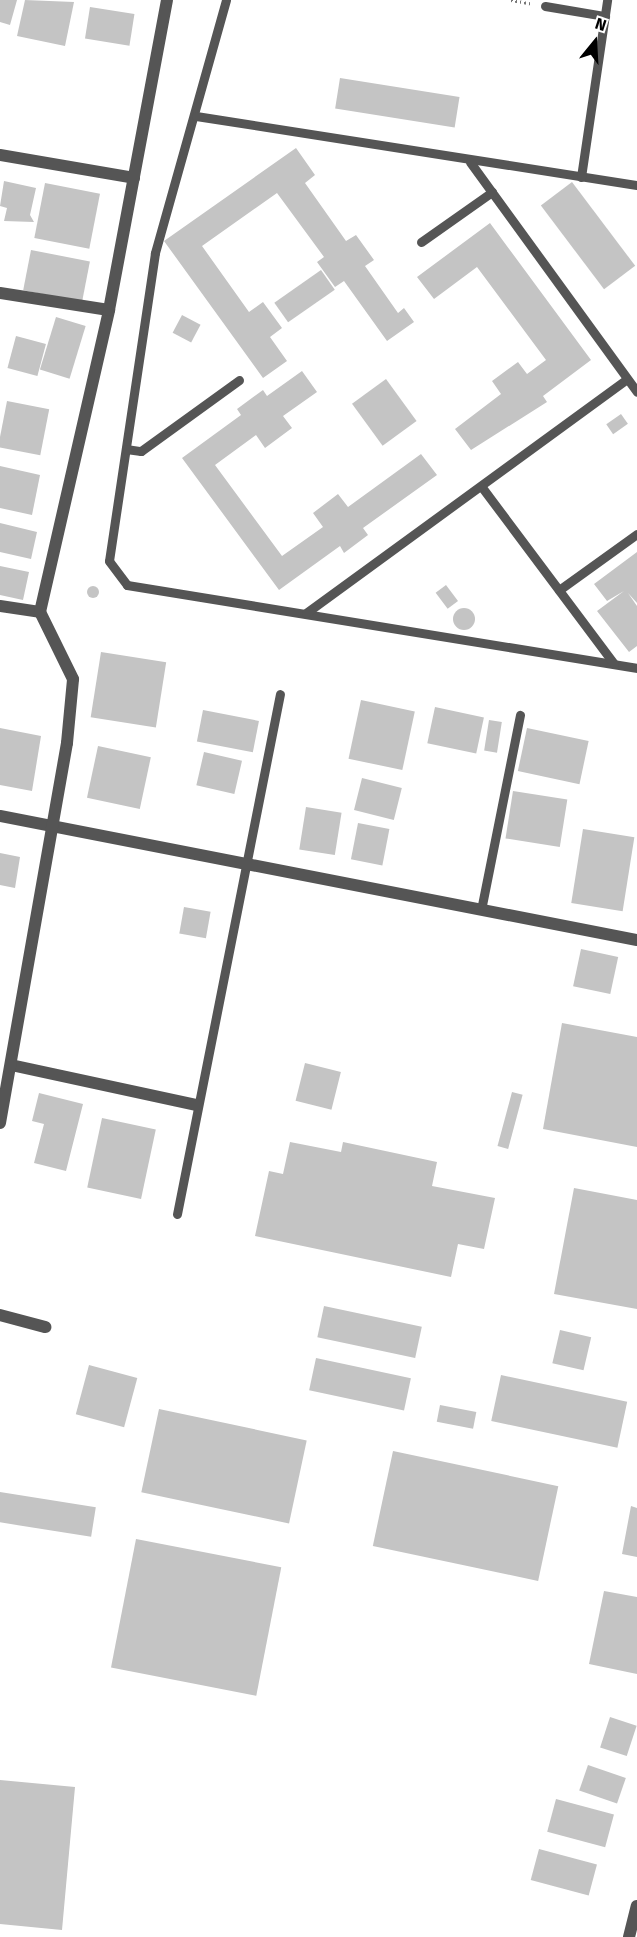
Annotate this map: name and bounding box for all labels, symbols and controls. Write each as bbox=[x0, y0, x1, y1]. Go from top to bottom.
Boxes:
north arrow bbox=[565, 12, 625, 72]
text: N bbox=[593, 14, 609, 35]

